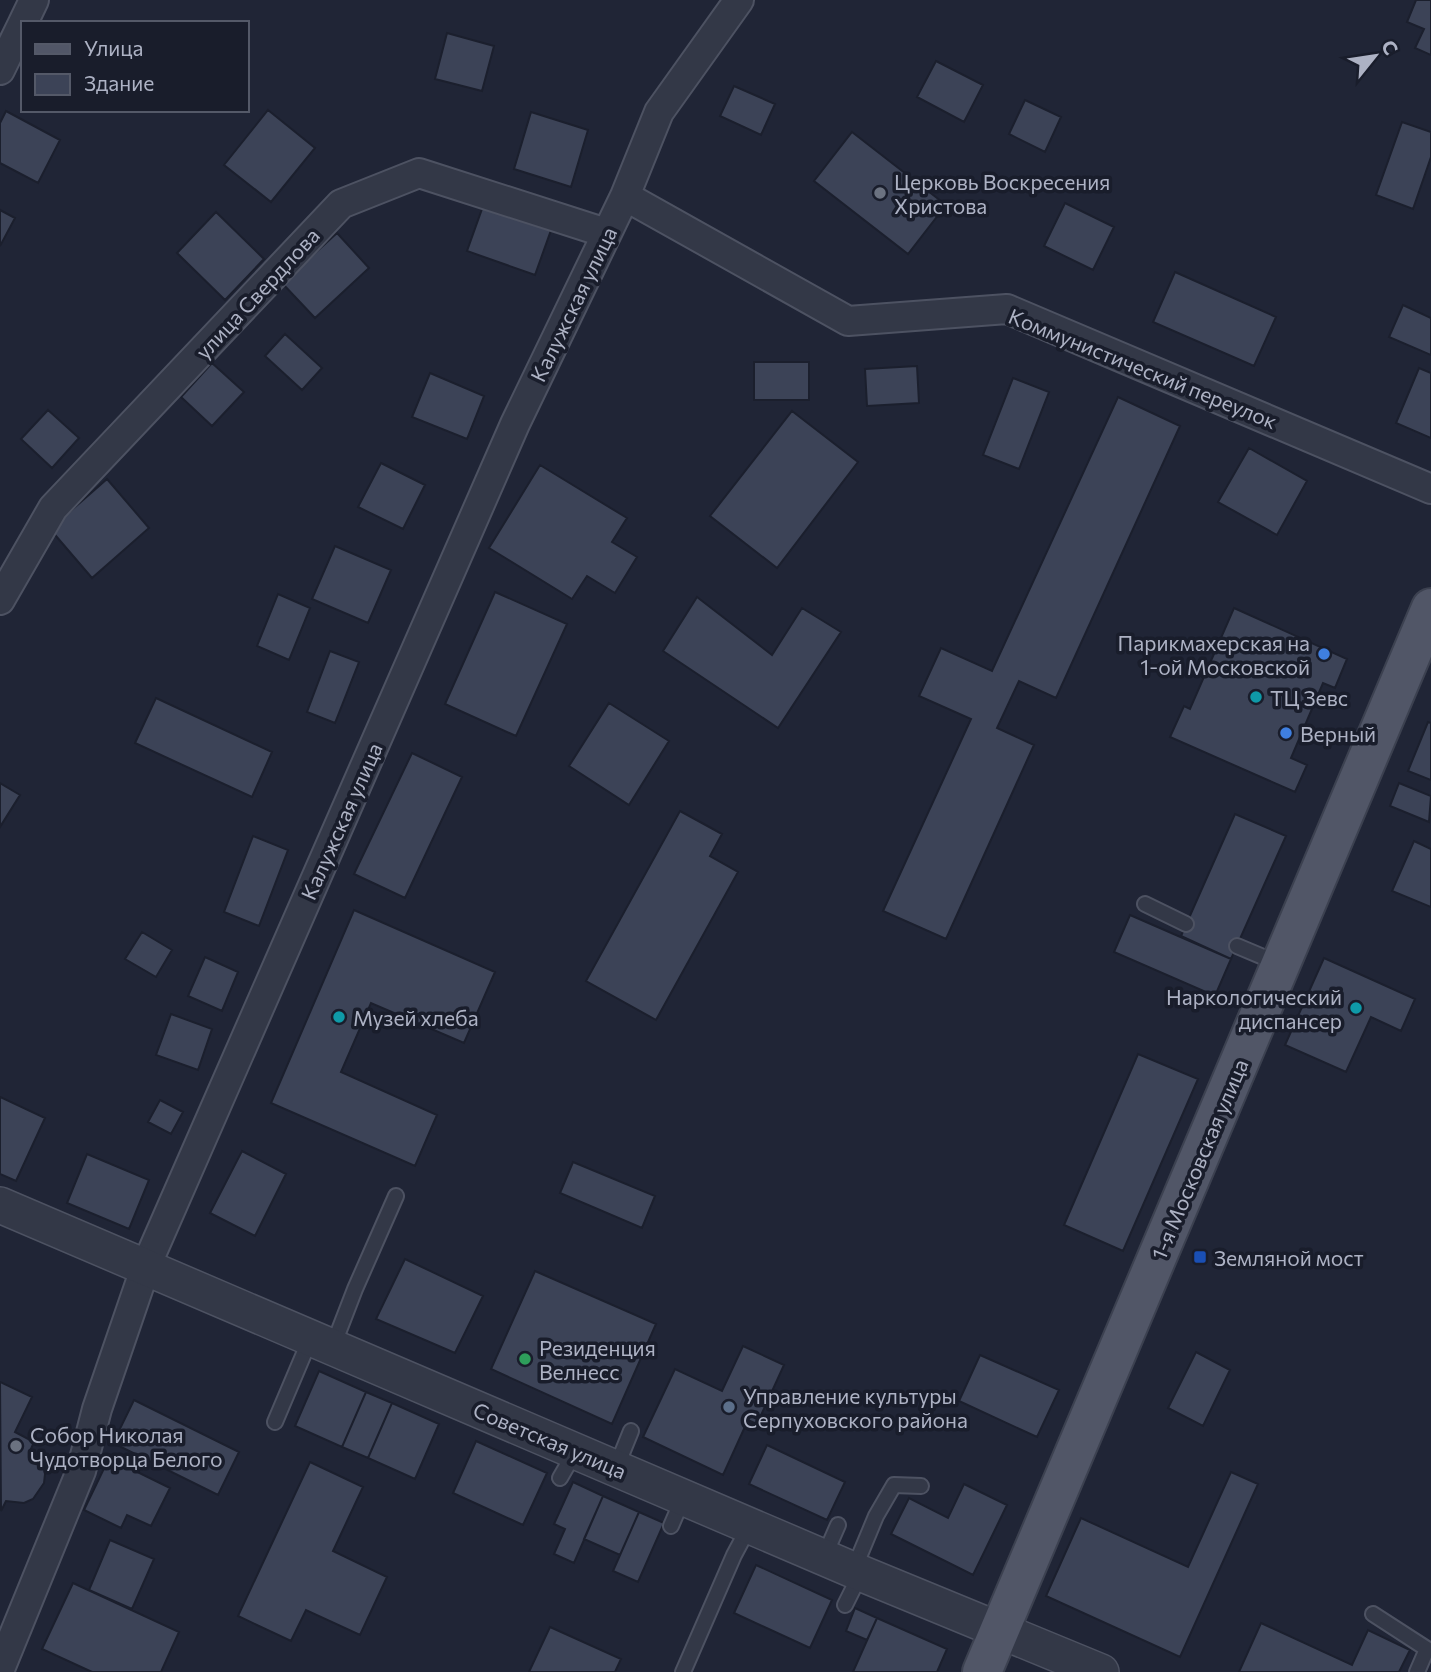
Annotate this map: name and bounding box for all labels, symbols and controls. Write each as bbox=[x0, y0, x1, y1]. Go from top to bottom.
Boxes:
legend bbox=[21, 21, 248, 112]
north arrow bbox=[1340, 21, 1410, 91]
text: Улица bbox=[84, 35, 143, 60]
text: С bbox=[1377, 36, 1403, 59]
text: Здание bbox=[84, 70, 154, 95]
place label: Церковь Воскресения Христова bbox=[894, 169, 1110, 218]
marker: Церковь Воскресения Христова bbox=[872, 185, 888, 201]
street label: улица Свердлова bbox=[190, 222, 324, 364]
street label: Калужская улица bbox=[525, 223, 621, 385]
street label: Коммунистический переулок bbox=[1005, 303, 1281, 433]
place label: Парикмахерская на 1-ой Московской bbox=[1118, 630, 1310, 679]
marker: Парикмахерская на 1-ой Московской bbox=[1316, 646, 1332, 662]
place label: ТЦ Зевс bbox=[1270, 685, 1348, 710]
marker: ТЦ Зевс bbox=[1248, 689, 1264, 705]
place label: Верный bbox=[1300, 721, 1376, 746]
marker: Верный bbox=[1278, 725, 1294, 741]
street label: Калужская улица bbox=[295, 739, 387, 903]
place label: Наркологический диспансер bbox=[1166, 984, 1342, 1033]
marker: Наркологический диспансер bbox=[1348, 1000, 1364, 1016]
place label: Музей хлеба bbox=[353, 1005, 479, 1030]
marker: Музей хлеба bbox=[331, 1009, 347, 1025]
street label: 1-я Московская улица bbox=[1145, 1055, 1253, 1263]
place label: Земляной мост bbox=[1214, 1245, 1364, 1270]
marker: Земляной мост bbox=[1192, 1249, 1208, 1265]
place label: Резиденция Велнесс bbox=[539, 1335, 656, 1384]
marker: Резиденция Велнесс bbox=[517, 1351, 533, 1367]
place label: Управление культуры Серпуховского района bbox=[743, 1383, 968, 1432]
street label: Советская улица bbox=[470, 1396, 630, 1484]
marker: Управление культуры Серпуховского района bbox=[721, 1399, 737, 1415]
place label: Собор Николая Чудотворца Белого bbox=[30, 1422, 223, 1471]
marker: Собор Николая Чудотворца Белого bbox=[8, 1438, 24, 1454]

